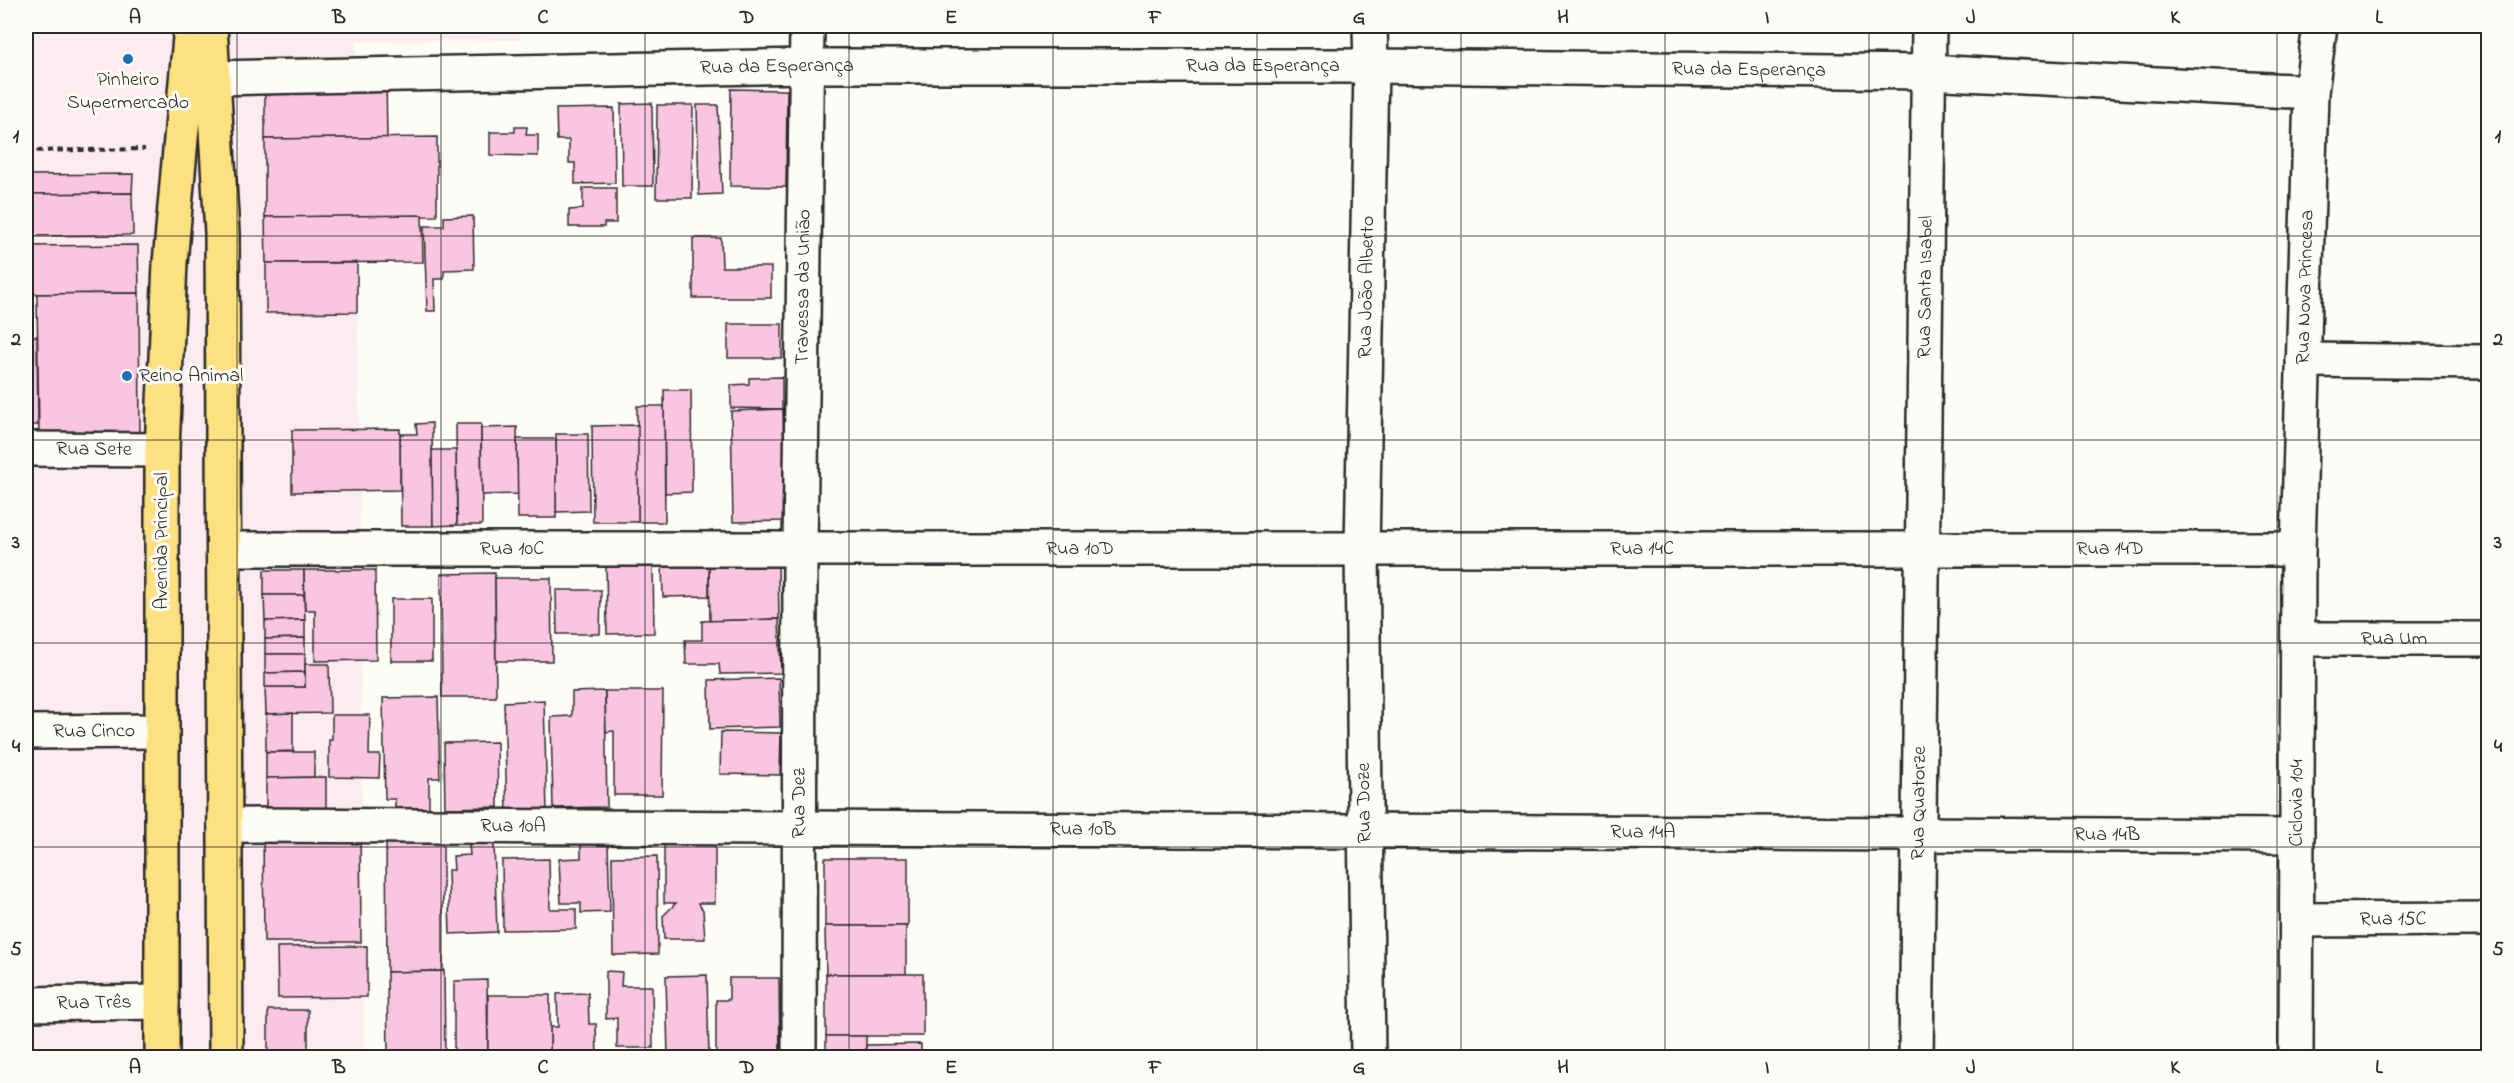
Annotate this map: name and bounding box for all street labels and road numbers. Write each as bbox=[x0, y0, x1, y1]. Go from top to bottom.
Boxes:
street label: Rua da Esperança bbox=[700, 51, 854, 83]
street label: Rua da Esperança bbox=[1186, 52, 1340, 81]
street label: Rua da Esperança bbox=[1672, 55, 1826, 85]
street label: Travessa da União bbox=[788, 209, 819, 365]
street label: Rua Nova Princesa bbox=[2289, 209, 2322, 365]
street label: Rua Santa Isabel bbox=[1910, 215, 1941, 359]
street label: Rua João Alberto bbox=[1351, 216, 1383, 359]
street label: Rua Sete bbox=[56, 435, 132, 464]
street label: Avenida Principal bbox=[148, 472, 177, 610]
street label: Rua 10C bbox=[480, 535, 544, 564]
street label: Rua 10D bbox=[1046, 535, 1114, 564]
street label: Rua 14C bbox=[1610, 535, 1674, 564]
street label: Rua 14D bbox=[2076, 535, 2144, 564]
street label: Rua Um bbox=[2361, 625, 2427, 654]
street label: Rua Cinco bbox=[53, 717, 135, 746]
street label: Rua Quatorze bbox=[1904, 746, 1934, 860]
street label: Ciclovia 104 bbox=[2282, 759, 2312, 847]
street label: Rua Doze bbox=[1350, 762, 1380, 844]
street label: Rua Dez bbox=[785, 767, 814, 838]
street label: Rua 10A bbox=[480, 812, 546, 841]
street label: Rua 10B bbox=[1050, 815, 1116, 844]
street label: Rua 14A bbox=[1610, 818, 1676, 847]
street label: Rua 14B bbox=[2074, 820, 2140, 850]
street label: Rua 15C bbox=[2359, 905, 2427, 934]
street label: Rua Três bbox=[56, 988, 132, 1018]

